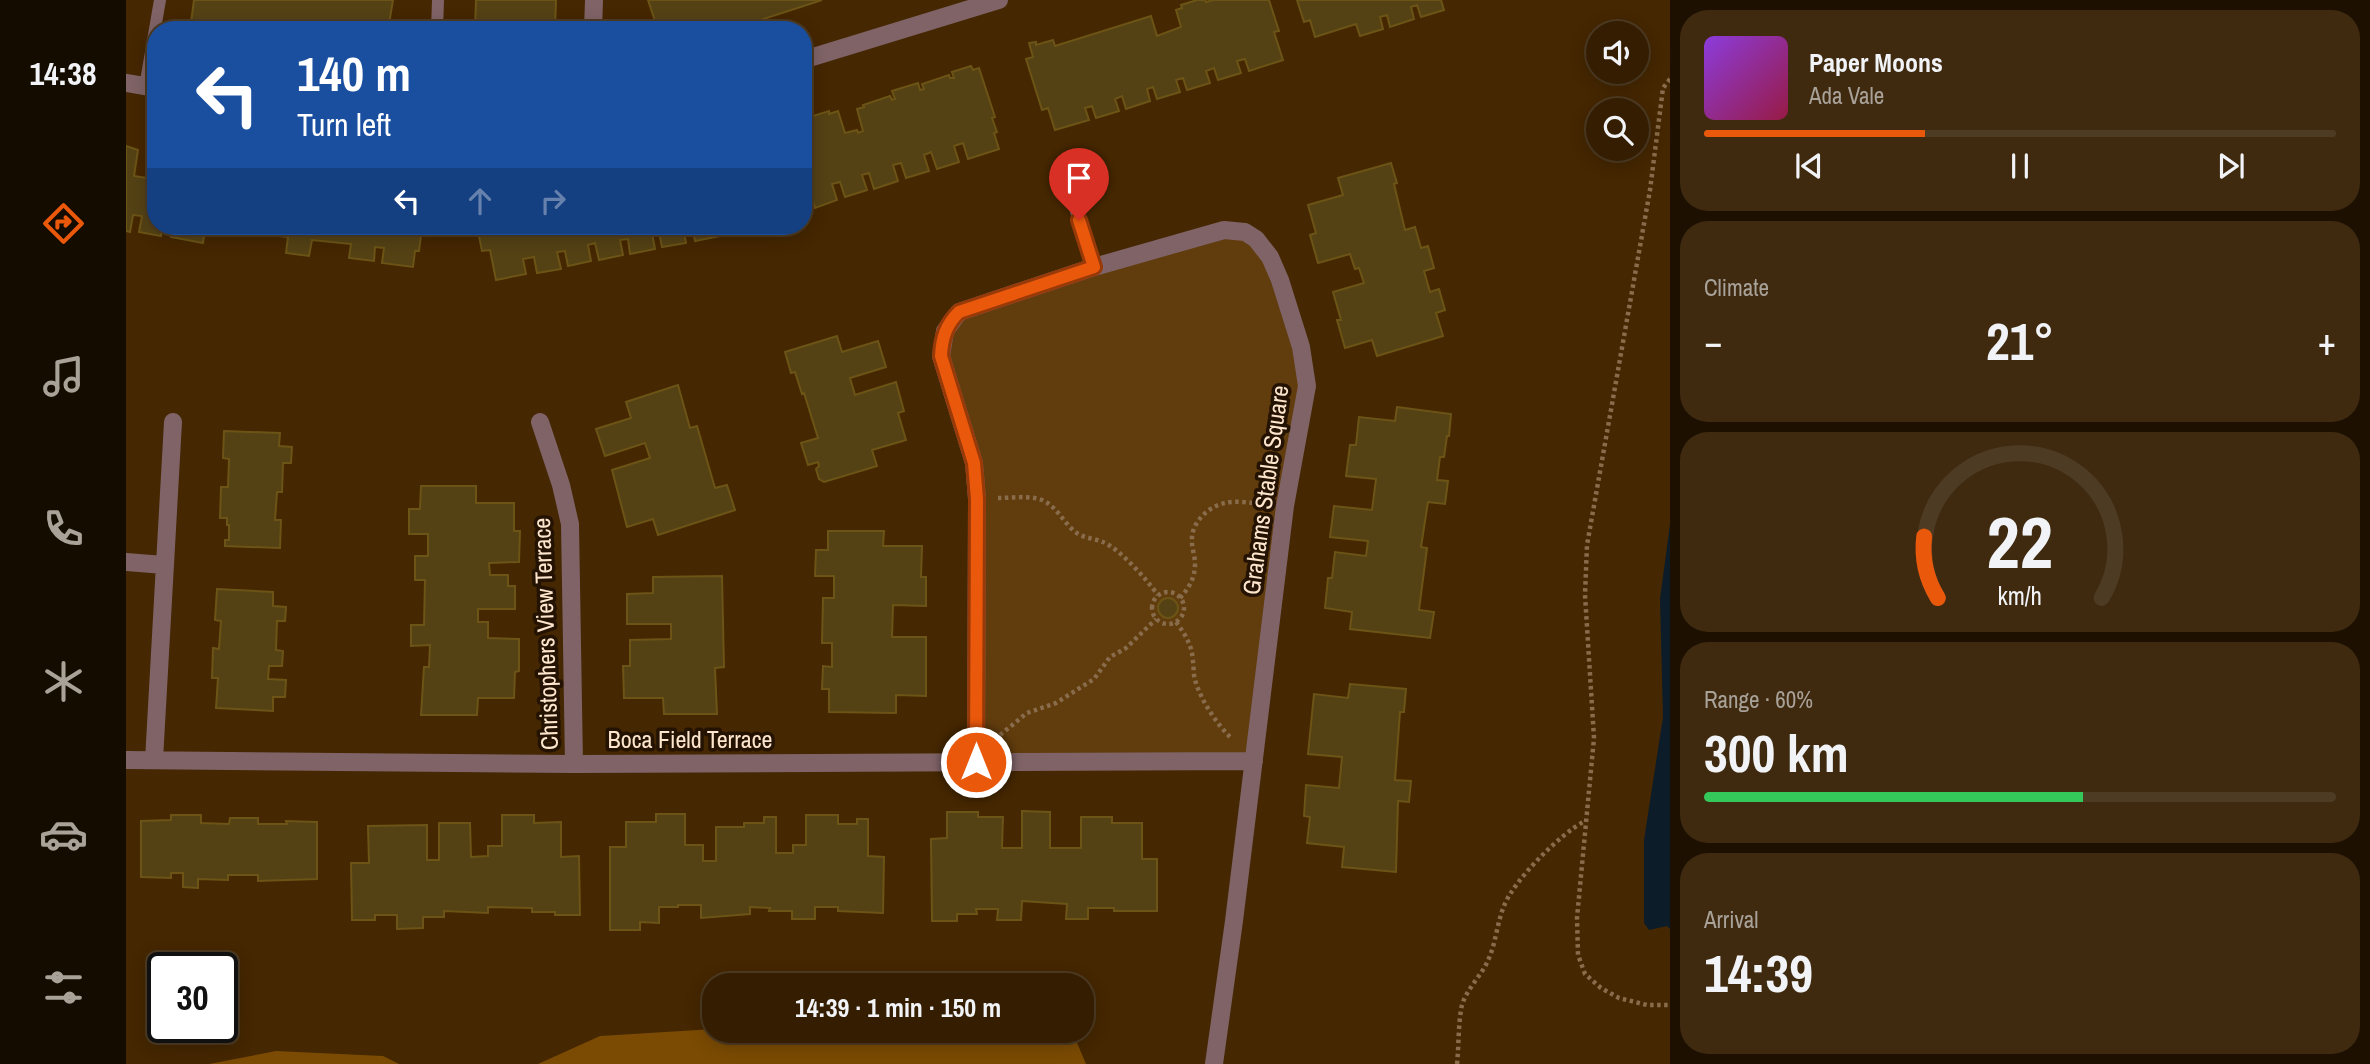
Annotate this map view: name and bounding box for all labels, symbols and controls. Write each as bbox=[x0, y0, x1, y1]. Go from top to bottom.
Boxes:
map controls bbox=[1586, 21, 1649, 161]
button: sound bbox=[1586, 21, 1649, 84]
text: 140 m bbox=[297, 40, 411, 106]
text: Paper Moons bbox=[1809, 45, 1943, 80]
icon: left bbox=[182, 49, 273, 140]
text: 14:38 bbox=[29, 52, 97, 95]
text: Ada Vale bbox=[1809, 80, 1884, 111]
button: search bbox=[1586, 98, 1649, 161]
text: Turn left bbox=[297, 103, 391, 146]
icon: previous bbox=[1790, 147, 1828, 185]
icon: pause bbox=[2001, 147, 2039, 185]
icon: next bbox=[2212, 147, 2250, 185]
pin bbox=[1049, 148, 1109, 220]
icon: arrive bbox=[1060, 159, 1098, 197]
icon: left bbox=[388, 182, 426, 220]
icon: ahead bbox=[461, 182, 499, 220]
icon: right bbox=[534, 182, 572, 220]
icon: directions bbox=[39, 199, 88, 248]
text: Climate bbox=[1704, 272, 1769, 303]
text: 21° bbox=[1986, 306, 2054, 376]
text: − bbox=[1704, 316, 1722, 367]
text: + bbox=[2318, 316, 2336, 367]
icon: music bbox=[39, 352, 88, 401]
street label: Grahams Stable Square bbox=[1234, 383, 1296, 597]
text: 22 bbox=[1987, 493, 2053, 591]
icon: phone bbox=[39, 504, 88, 553]
street label: Christophers View Terrace bbox=[525, 517, 565, 751]
text: km/h bbox=[1998, 579, 2042, 613]
icon: climate bbox=[39, 657, 88, 706]
text: Range · 60% bbox=[1704, 684, 1813, 715]
text: 300 km bbox=[1704, 718, 1849, 788]
street label: Boca Field Terrace bbox=[608, 723, 772, 755]
position arrow bbox=[939, 725, 1013, 799]
icon: car bbox=[39, 810, 88, 859]
text: Arrival bbox=[1704, 904, 1759, 935]
text: 14:39 bbox=[1704, 938, 1813, 1008]
speed limit sign: 30 bbox=[147, 952, 238, 1043]
icon: filters bbox=[39, 963, 88, 1012]
text: 14:39 · 1 min · 150 m bbox=[795, 990, 1001, 1025]

